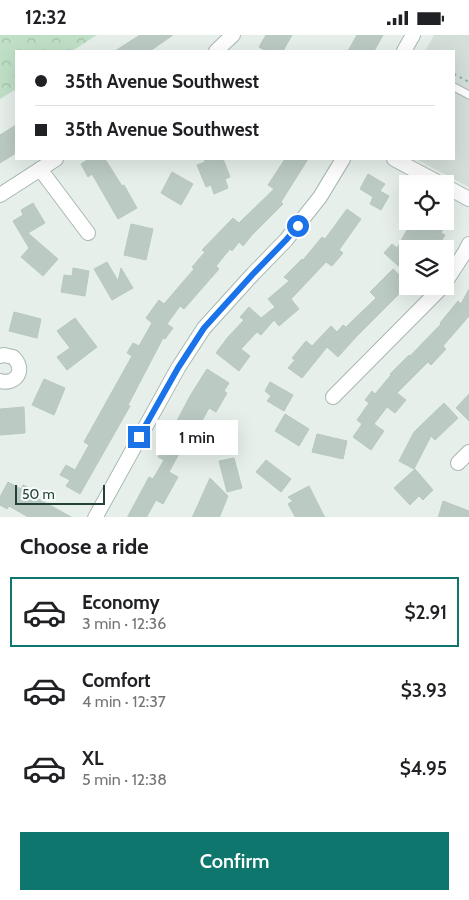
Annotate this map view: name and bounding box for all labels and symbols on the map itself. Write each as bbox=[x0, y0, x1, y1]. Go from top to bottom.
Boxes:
route start bbox=[287, 215, 309, 237]
callout: 1 min bbox=[156, 419, 239, 455]
route end bbox=[128, 426, 150, 448]
scale bar bbox=[15, 483, 105, 506]

